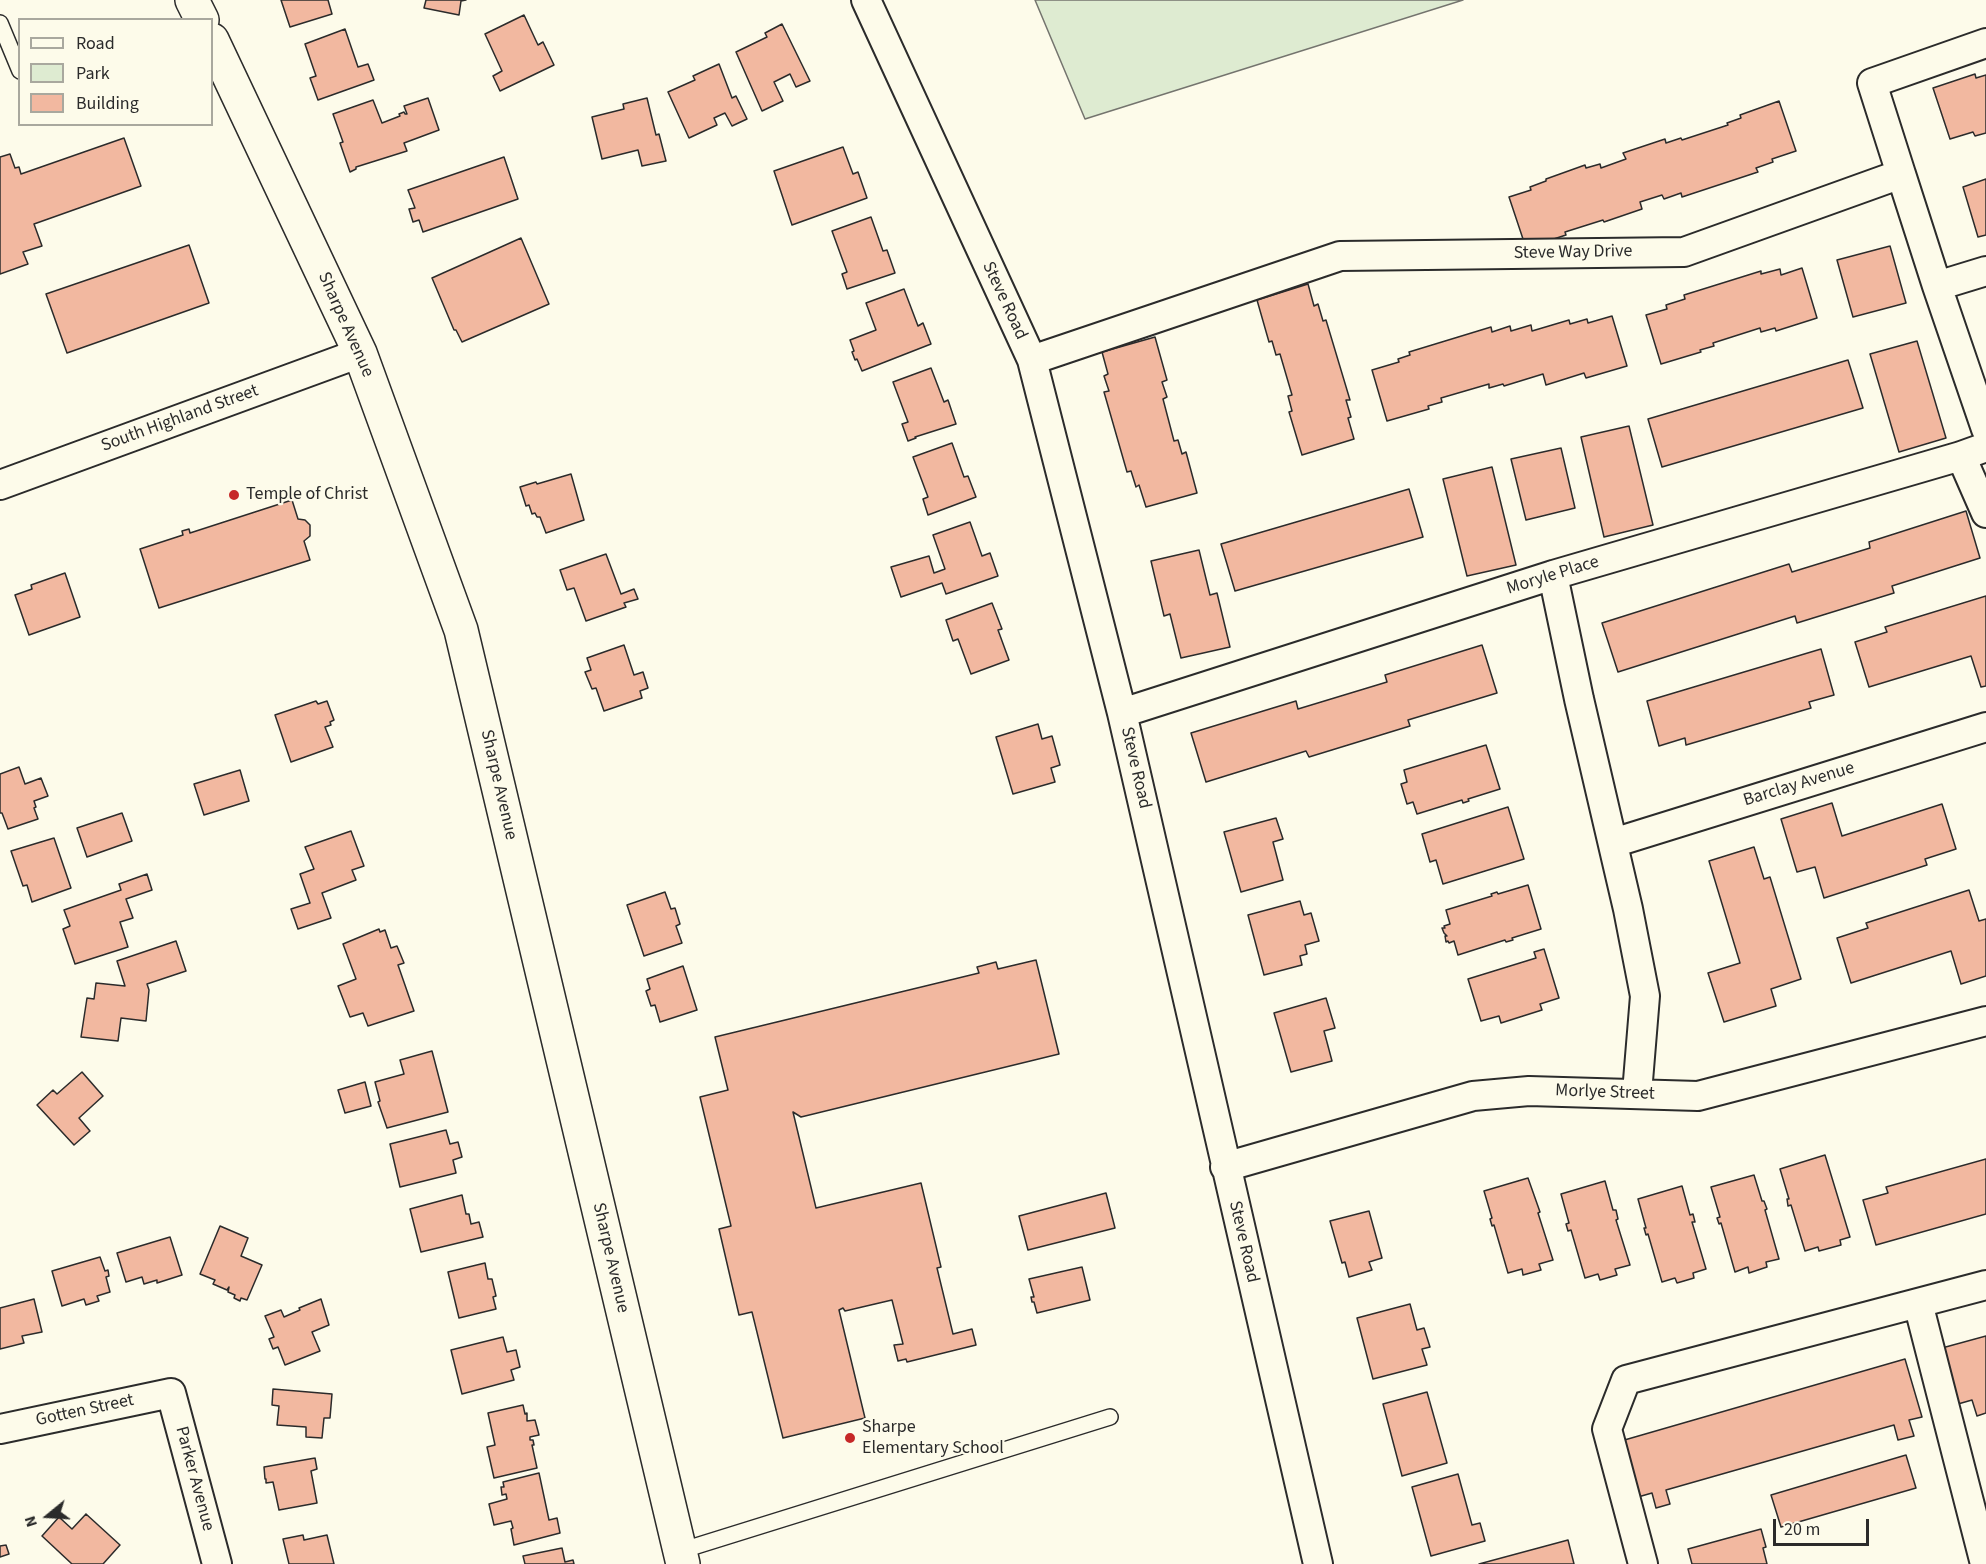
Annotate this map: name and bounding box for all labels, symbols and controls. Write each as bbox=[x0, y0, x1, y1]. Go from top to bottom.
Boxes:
legend bbox=[18, 18, 213, 126]
text: Road bbox=[76, 31, 115, 56]
text: Park bbox=[76, 61, 110, 86]
text: Building bbox=[76, 91, 139, 116]
street label: Steve Way Drive bbox=[1513, 241, 1633, 265]
street label: Steve Road bbox=[977, 259, 1031, 343]
street label: Sharpe Avenue bbox=[312, 269, 378, 381]
street label: South Highland Street bbox=[98, 380, 262, 458]
place label: Temple of Christ bbox=[246, 484, 368, 506]
marker: Temple of Christ bbox=[227, 488, 241, 502]
street label: Moryle Place bbox=[1504, 552, 1602, 600]
street label: Steve Road bbox=[1115, 725, 1155, 811]
street label: Sharpe Avenue bbox=[475, 728, 521, 842]
street label: Barclay Avenue bbox=[1741, 758, 1857, 812]
street label: Morlye Street bbox=[1555, 1080, 1655, 1106]
street label: Steve Road bbox=[1223, 1199, 1263, 1285]
street label: Sharpe Avenue bbox=[587, 1201, 633, 1315]
street label: Gotten Street bbox=[34, 1390, 136, 1432]
place label: Sharpe Elementary School bbox=[862, 1417, 1004, 1460]
street label: Parker Avenue bbox=[170, 1424, 218, 1534]
marker: Sharpe Elementary School bbox=[843, 1431, 857, 1445]
north arrow bbox=[18, 1486, 78, 1546]
scale bar bbox=[1776, 1507, 1872, 1545]
text: N bbox=[19, 1513, 43, 1530]
text: 20 m bbox=[1784, 1517, 1820, 1542]

